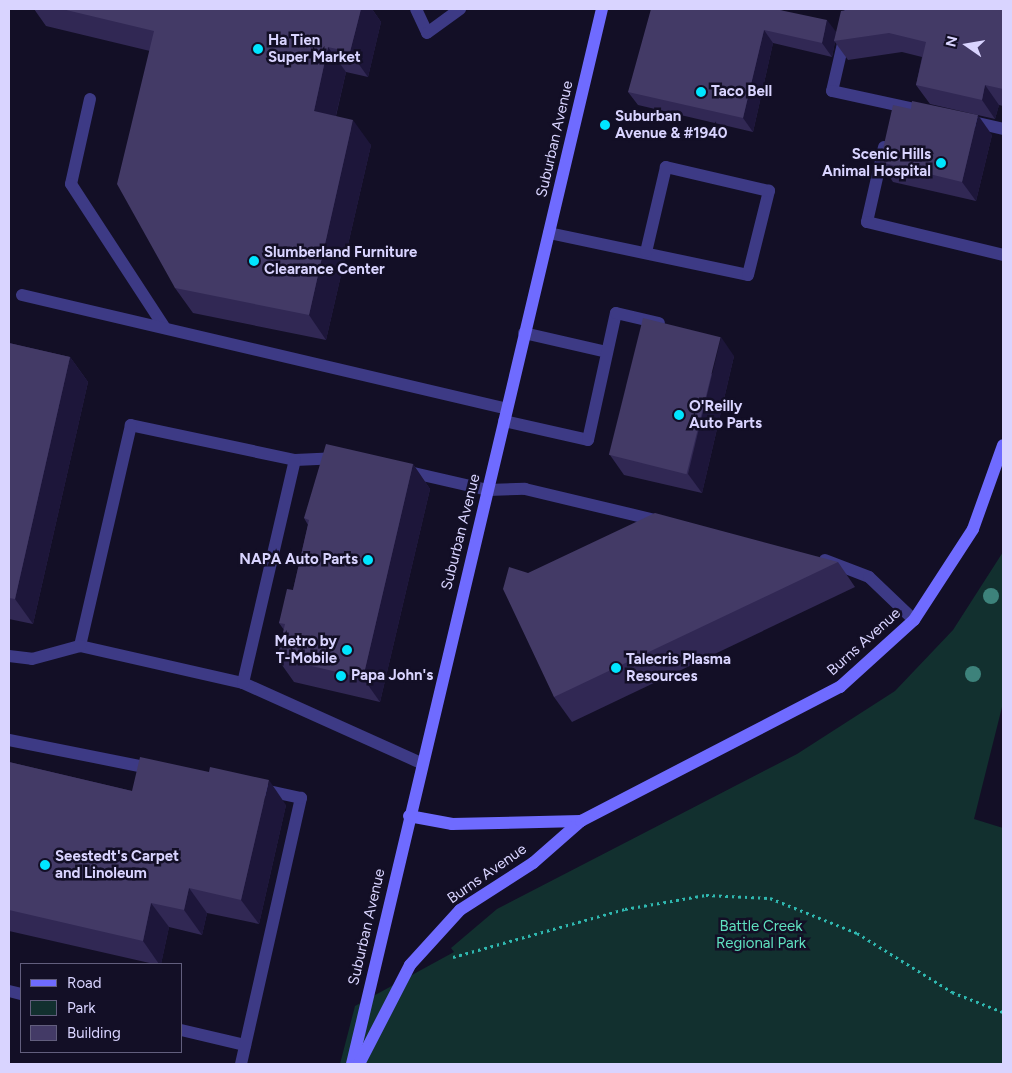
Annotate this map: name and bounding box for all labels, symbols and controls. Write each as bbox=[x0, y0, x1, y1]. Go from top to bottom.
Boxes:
north arrow bbox=[942, 20, 992, 70]
place label: Ha Tien Super Market bbox=[268, 31, 361, 66]
text: N bbox=[942, 34, 961, 49]
marker: Ha Tien Super Market bbox=[252, 43, 264, 55]
street label: Suburban Avenue bbox=[533, 79, 577, 199]
place label: Taco Bell bbox=[711, 83, 772, 101]
marker: Taco Bell bbox=[695, 86, 707, 98]
place label: Suburban Avenue & #1940 bbox=[615, 107, 727, 142]
marker: Suburban Avenue & #1940 bbox=[599, 119, 611, 131]
place label: Scenic Hills Animal Hospital bbox=[822, 145, 931, 180]
marker: Scenic Hills Animal Hospital bbox=[935, 157, 947, 169]
place label: Slumberland Furniture Clearance Center bbox=[264, 243, 417, 278]
marker: Slumberland Furniture Clearance Center bbox=[248, 255, 260, 267]
place label: O'Reilly Auto Parts bbox=[689, 397, 762, 432]
marker: O'Reilly Auto Parts bbox=[673, 409, 685, 421]
street label: Suburban Avenue bbox=[438, 472, 484, 592]
place label: NAPA Auto Parts bbox=[239, 551, 358, 569]
marker: NAPA Auto Parts bbox=[362, 554, 374, 566]
street label: Burns Avenue bbox=[824, 604, 904, 680]
place label: Metro by T-Mobile bbox=[275, 632, 337, 667]
marker: Metro by T-Mobile bbox=[341, 644, 353, 656]
place label: Talecris Plasma Resources bbox=[626, 650, 731, 685]
marker: Talecris Plasma Resources bbox=[610, 662, 622, 674]
place label: Papa John's bbox=[351, 667, 433, 685]
marker: Papa John's bbox=[335, 670, 347, 682]
street label: Burns Avenue bbox=[444, 840, 530, 908]
place label: Seestedt's Carpet and Linoleum bbox=[55, 847, 179, 882]
marker: Seestedt's Carpet and Linoleum bbox=[39, 859, 51, 871]
street label: Suburban Avenue bbox=[345, 867, 389, 987]
park label: Battle Creek Regional Park bbox=[716, 917, 806, 952]
legend bbox=[20, 963, 182, 1053]
text: Road bbox=[67, 974, 102, 992]
text: Park bbox=[67, 999, 96, 1017]
text: Building bbox=[67, 1024, 121, 1042]

